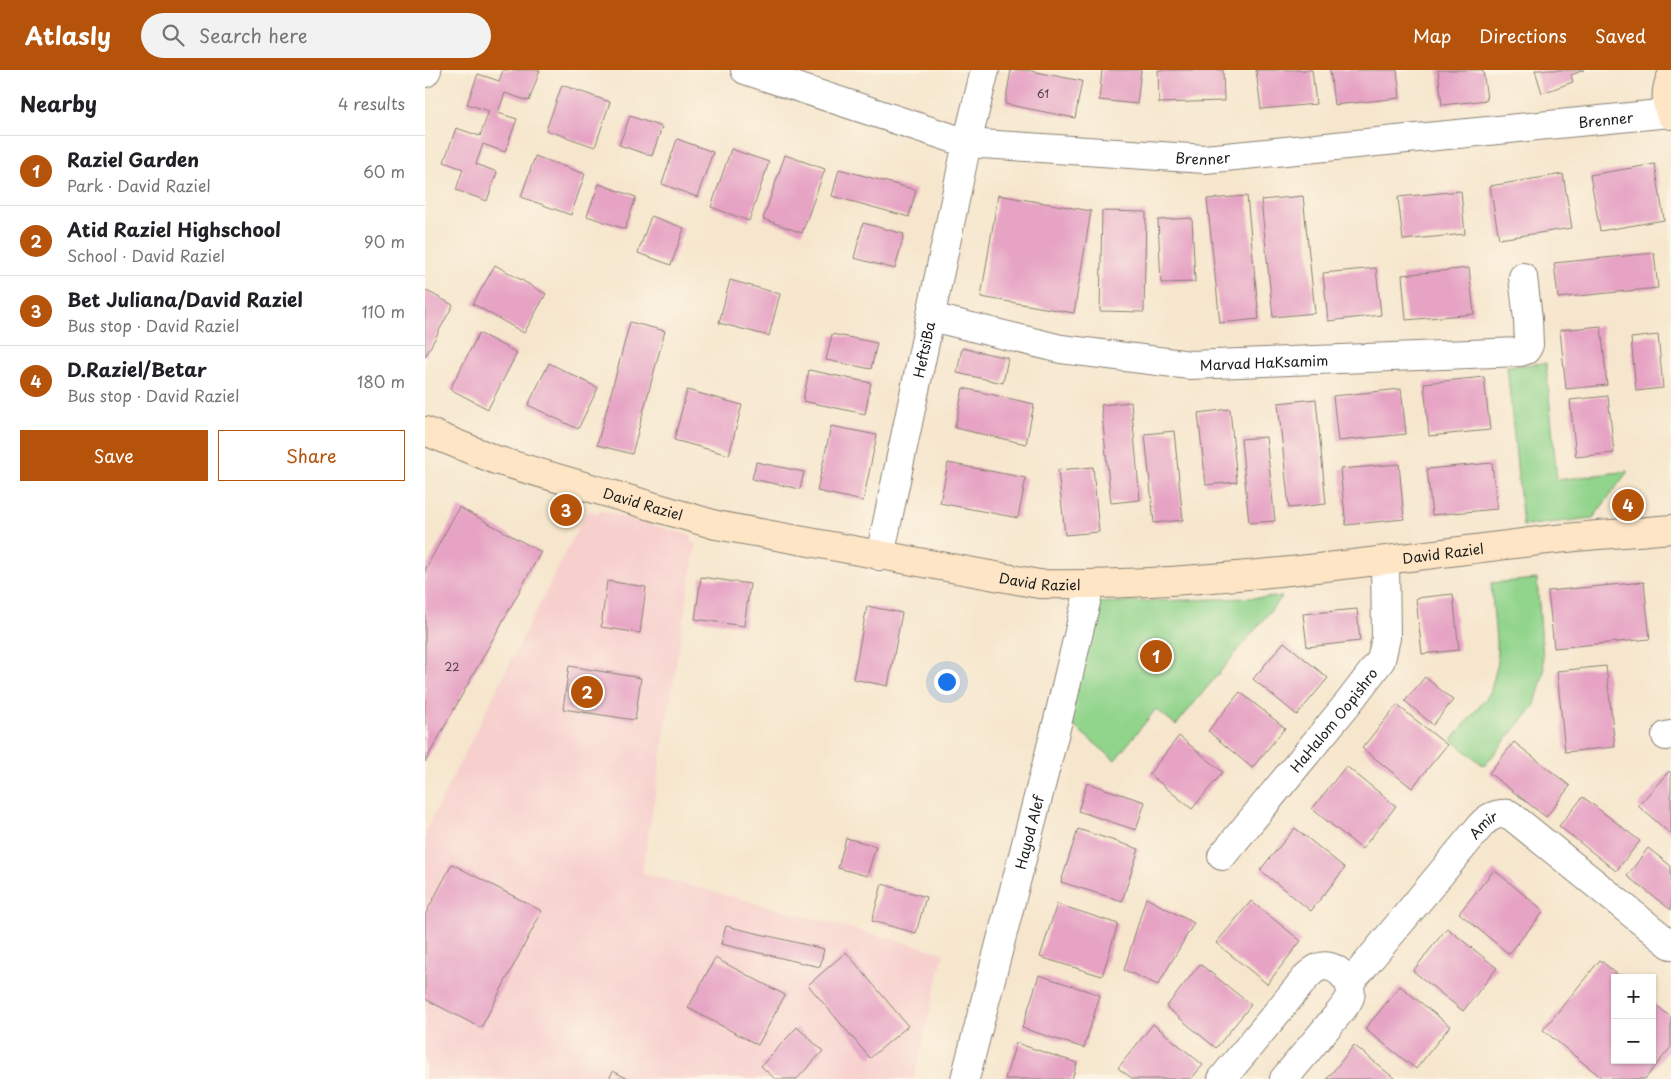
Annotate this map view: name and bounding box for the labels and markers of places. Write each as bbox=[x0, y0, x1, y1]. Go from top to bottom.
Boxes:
pin: 4 bbox=[1612, 486, 1644, 524]
pin: 3 bbox=[550, 491, 582, 529]
pin: 1 bbox=[1140, 637, 1172, 675]
pin: 2 bbox=[571, 673, 603, 711]

